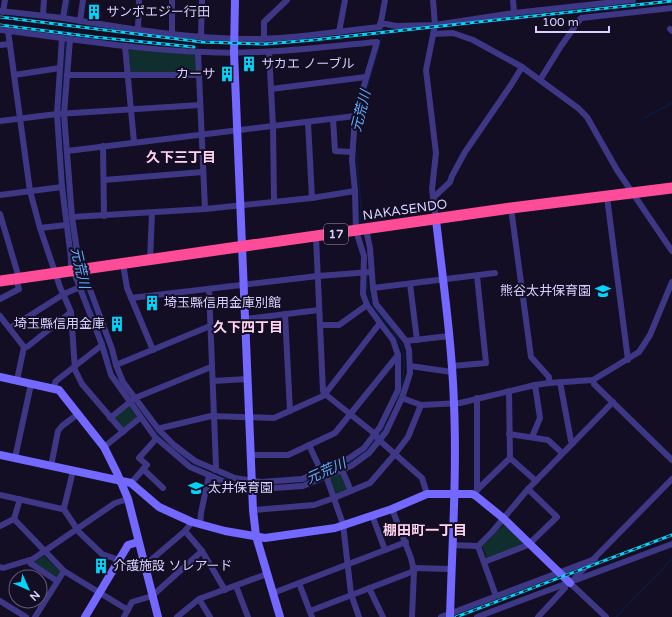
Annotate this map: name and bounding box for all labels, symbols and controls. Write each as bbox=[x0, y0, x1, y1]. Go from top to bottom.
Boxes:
building icon: サンポエジー行田 bbox=[85, 3, 103, 21]
place label: サンポエジー行田 bbox=[106, 4, 210, 20]
scale bar bbox=[536, 8, 609, 34]
text: 100 m bbox=[542, 15, 579, 29]
building icon: サカエ ノーブル bbox=[240, 55, 258, 73]
place label: サカエ ノーブル bbox=[261, 56, 355, 72]
building icon: カーサ bbox=[218, 65, 236, 83]
place label: カーサ bbox=[176, 66, 215, 82]
water label: 元荒川 bbox=[348, 87, 375, 133]
district label: 久下三丁目 bbox=[146, 149, 216, 166]
street label: NAKASENDO bbox=[362, 196, 448, 224]
road number: 17 bbox=[324, 224, 348, 244]
water label: 元荒川 bbox=[67, 246, 93, 292]
school or university icon: 熊谷太井保育園 bbox=[594, 282, 612, 300]
place label: 熊谷太井保育園 bbox=[500, 283, 591, 299]
building icon: 埼玉縣信用金庫別館 bbox=[143, 294, 161, 312]
place label: 埼玉縣信用金庫別館 bbox=[164, 295, 281, 311]
building icon: 埼玉縣信用金庫 bbox=[108, 315, 126, 333]
place label: 埼玉縣信用金庫 bbox=[14, 316, 105, 332]
district label: 久下四丁目 bbox=[213, 319, 283, 336]
water label: 元荒川 bbox=[303, 454, 350, 487]
school or university icon: 太井保育園 bbox=[187, 479, 205, 497]
place label: 太井保育園 bbox=[208, 480, 273, 496]
district label: 棚田町一丁目 bbox=[383, 522, 467, 539]
building icon: 介護施設 ソレアード bbox=[92, 557, 110, 575]
place label: 介護施設 ソレアード bbox=[113, 558, 233, 574]
north arrow bbox=[8, 569, 48, 609]
text: N bbox=[27, 588, 42, 603]

